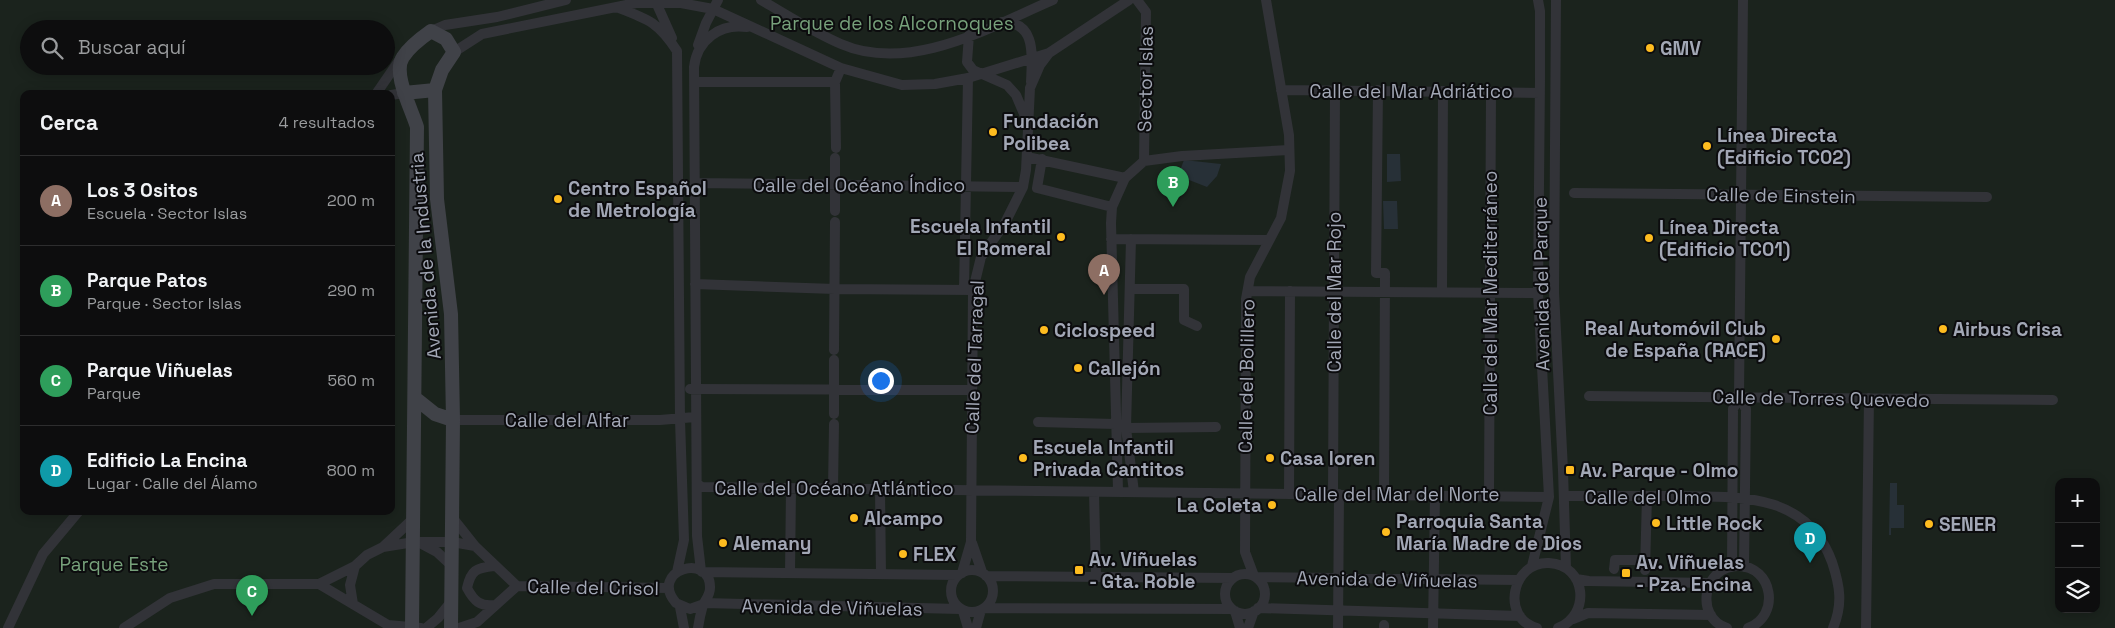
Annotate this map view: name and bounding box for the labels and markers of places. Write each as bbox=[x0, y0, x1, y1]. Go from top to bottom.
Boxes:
place label: GMV bbox=[1660, 36, 1701, 61]
marker: GMV bbox=[1644, 42, 1656, 54]
place label: Fundación Polibea bbox=[1003, 109, 1099, 156]
place label: Línea Directa (Edificio TC02) bbox=[1717, 123, 1851, 170]
marker: Fundación Polibea bbox=[987, 126, 999, 138]
marker: Línea Directa (Edificio TC02) bbox=[1701, 140, 1713, 152]
pin: B bbox=[1157, 166, 1189, 207]
place label: Centro Español de Metrología bbox=[568, 176, 707, 223]
marker: Centro Español de Metrología bbox=[552, 193, 564, 205]
place label: Escuela Infantil El Romeral bbox=[910, 214, 1051, 261]
place label: Línea Directa (Edificio TC01) bbox=[1659, 215, 1790, 262]
marker: Escuela Infantil El Romeral bbox=[1055, 231, 1067, 243]
marker: Línea Directa (Edificio TC01) bbox=[1643, 232, 1655, 244]
pin: A bbox=[1088, 254, 1120, 295]
place label: Real Automóvil Club de España (RACE) bbox=[1585, 316, 1766, 363]
place label: Airbus Crisa bbox=[1953, 317, 2062, 342]
place label: Ciclospeed bbox=[1054, 318, 1155, 343]
marker: Airbus Crisa bbox=[1937, 323, 1949, 335]
marker: Ciclospeed bbox=[1038, 324, 1050, 336]
marker: Real Automóvil Club de España (RACE) bbox=[1770, 333, 1782, 345]
place label: Callejón bbox=[1088, 356, 1161, 381]
marker: Callejón bbox=[1072, 362, 1084, 374]
place label: Escuela Infantil Privada Cantitos bbox=[1033, 435, 1184, 482]
place label: Casa loren bbox=[1280, 446, 1375, 471]
marker: Escuela Infantil Privada Cantitos bbox=[1017, 452, 1029, 464]
marker: Casa loren bbox=[1264, 452, 1276, 464]
place label: Av. Parque - Olmo bbox=[1580, 458, 1738, 483]
marker: Av. Parque - Olmo bbox=[1564, 464, 1576, 476]
place label: La Coleta bbox=[1177, 493, 1262, 518]
marker: La Coleta bbox=[1266, 499, 1278, 511]
place label: Alcampo bbox=[864, 506, 943, 531]
place label: Parroquia Santa María Madre de Dios bbox=[1396, 509, 1582, 556]
place label: Little Rock bbox=[1666, 511, 1763, 536]
marker: Alcampo bbox=[848, 512, 860, 524]
place label: SENER bbox=[1939, 512, 1996, 537]
marker: Little Rock bbox=[1650, 517, 1662, 529]
marker: SENER bbox=[1923, 518, 1935, 530]
pin: D bbox=[1794, 522, 1826, 563]
marker: Parroquia Santa María Madre de Dios bbox=[1380, 526, 1392, 538]
place label: Alemany bbox=[733, 531, 812, 556]
marker: Alemany bbox=[717, 537, 729, 549]
place label: FLEX bbox=[913, 542, 956, 567]
place label: Av. Viñuelas - Gta. Roble bbox=[1089, 547, 1197, 594]
marker: FLEX bbox=[897, 548, 909, 560]
place label: Av. Viñuelas - Pza. Encina bbox=[1636, 550, 1752, 597]
marker: Av. Viñuelas - Gta. Roble bbox=[1073, 564, 1085, 576]
marker: Av. Viñuelas - Pza. Encina bbox=[1620, 567, 1632, 579]
pin: C bbox=[236, 575, 268, 616]

